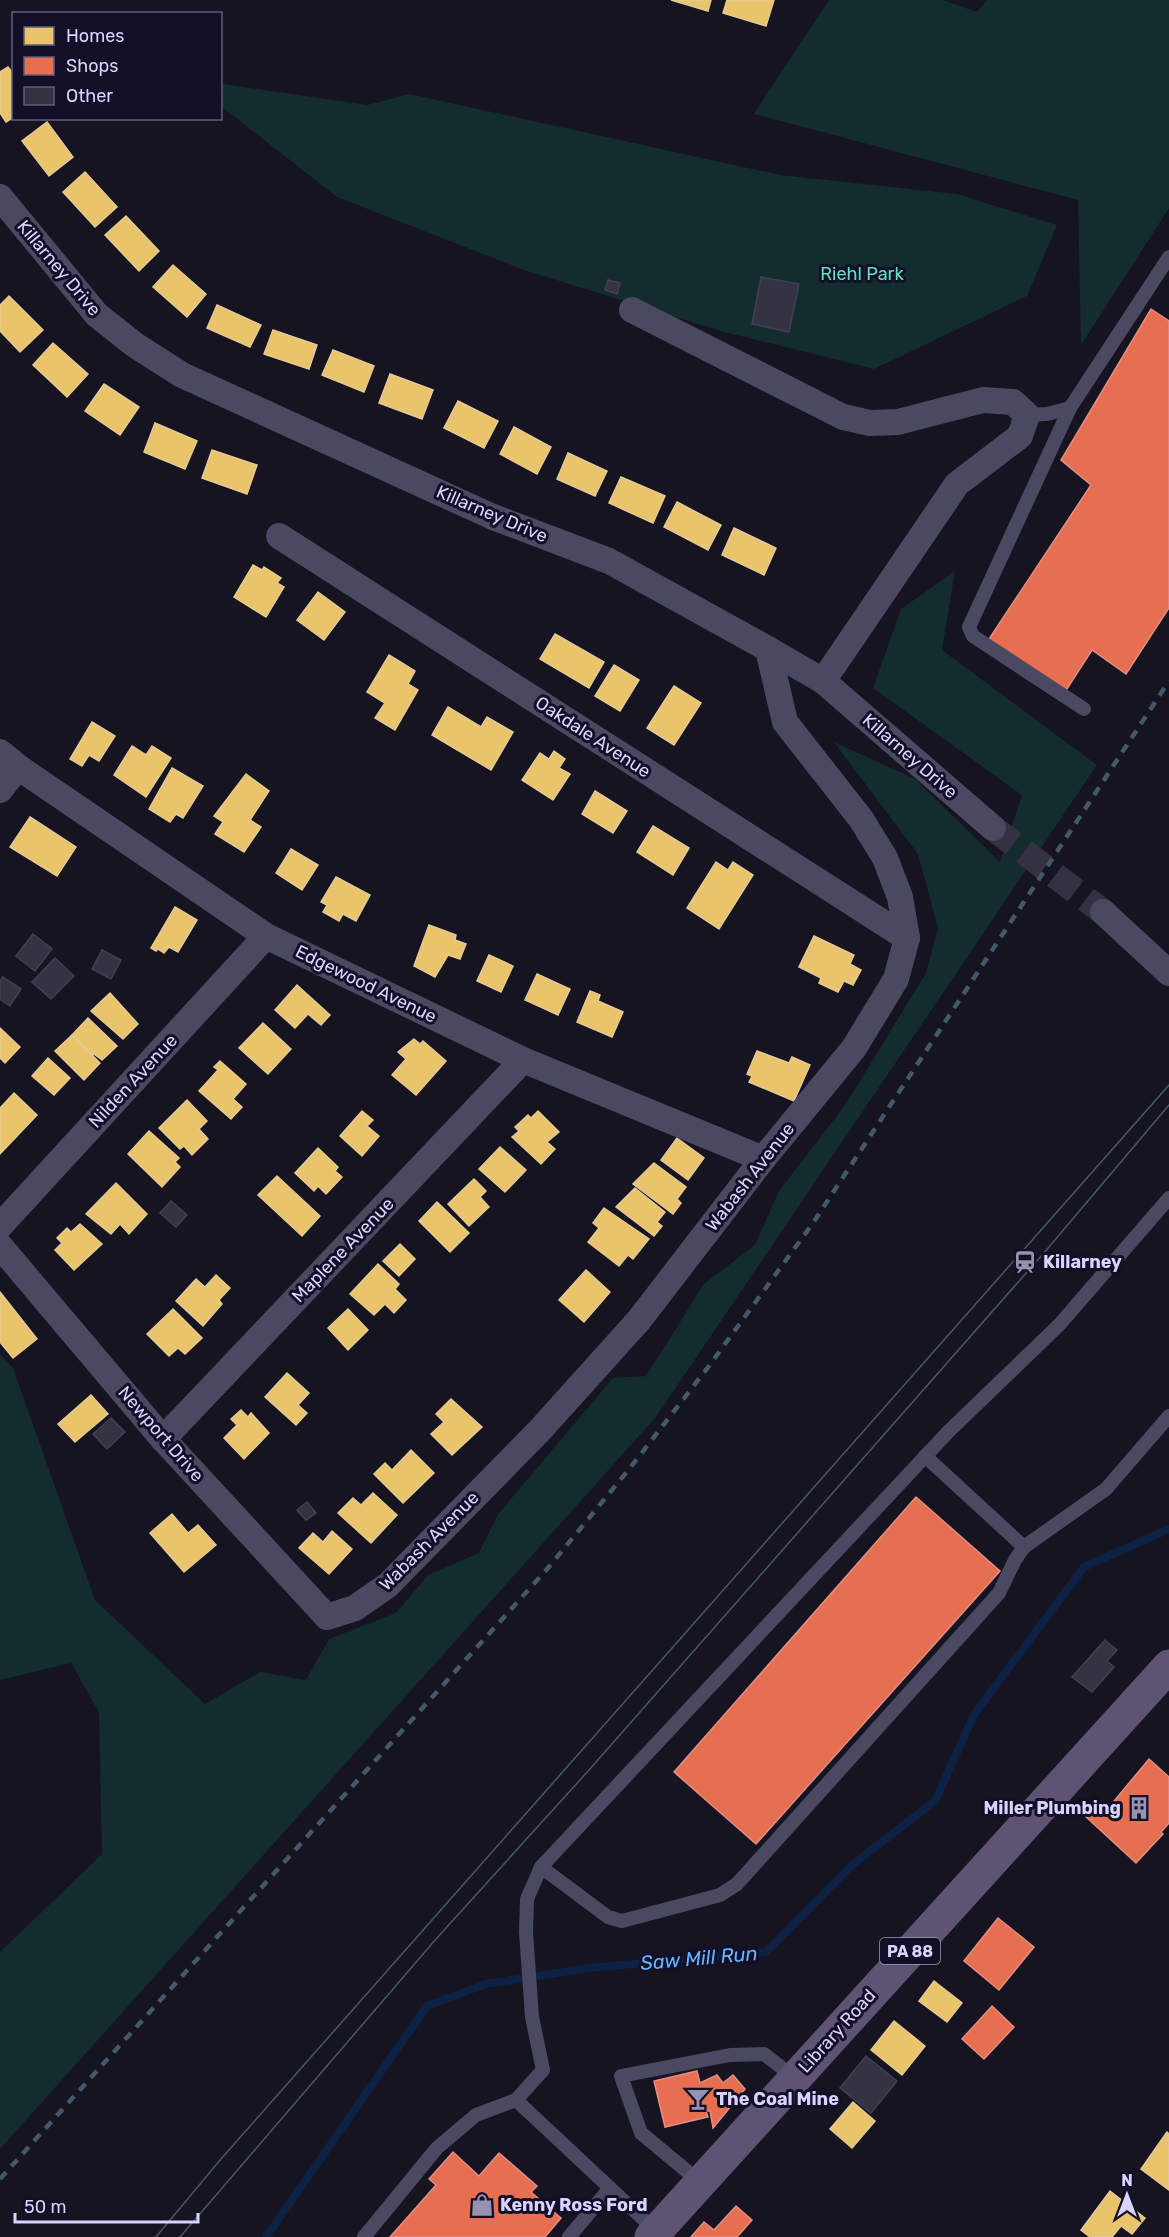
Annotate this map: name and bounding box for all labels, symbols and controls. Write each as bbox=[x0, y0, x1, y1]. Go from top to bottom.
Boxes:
legend bbox=[12, 12, 222, 120]
text: Homes bbox=[66, 25, 124, 47]
text: Shops bbox=[66, 55, 118, 77]
text: Other bbox=[66, 85, 113, 107]
street label: Killarney Drive bbox=[12, 216, 106, 320]
park label: Riehl Park bbox=[820, 263, 904, 285]
street label: Killarney Drive bbox=[433, 481, 551, 547]
street label: Oakdale Avenue bbox=[531, 692, 655, 782]
street label: Killarney Drive bbox=[858, 709, 962, 803]
street label: Edgewood Avenue bbox=[292, 940, 440, 1028]
street label: Nilden Avenue bbox=[84, 1030, 182, 1132]
street label: Wabash Avenue bbox=[701, 1118, 799, 1236]
street label: Maplene Avenue bbox=[287, 1193, 399, 1307]
station icon: Killarney bbox=[1012, 1249, 1038, 1275]
place label: Killarney bbox=[1043, 1251, 1122, 1273]
street label: Newport Drive bbox=[114, 1382, 208, 1486]
street label: Wabash Avenue bbox=[375, 1487, 483, 1595]
building icon: Miller Plumbing bbox=[1126, 1795, 1152, 1821]
place label: Miller Plumbing bbox=[983, 1797, 1121, 1819]
road number: PA 88 bbox=[880, 1938, 940, 1964]
water label: Saw Mill Run bbox=[639, 1941, 759, 1975]
street label: Library Road bbox=[794, 1985, 880, 2077]
bar icon: The Coal Mine bbox=[685, 2086, 711, 2112]
place label: The Coal Mine bbox=[716, 2088, 839, 2110]
north arrow bbox=[1097, 2165, 1157, 2225]
text: N bbox=[1121, 2171, 1133, 2190]
scale bar bbox=[15, 2186, 198, 2224]
shop icon: Kenny Ross Ford bbox=[469, 2192, 495, 2218]
place label: Kenny Ross Ford bbox=[500, 2194, 648, 2216]
text: 50 m bbox=[24, 2196, 67, 2218]

